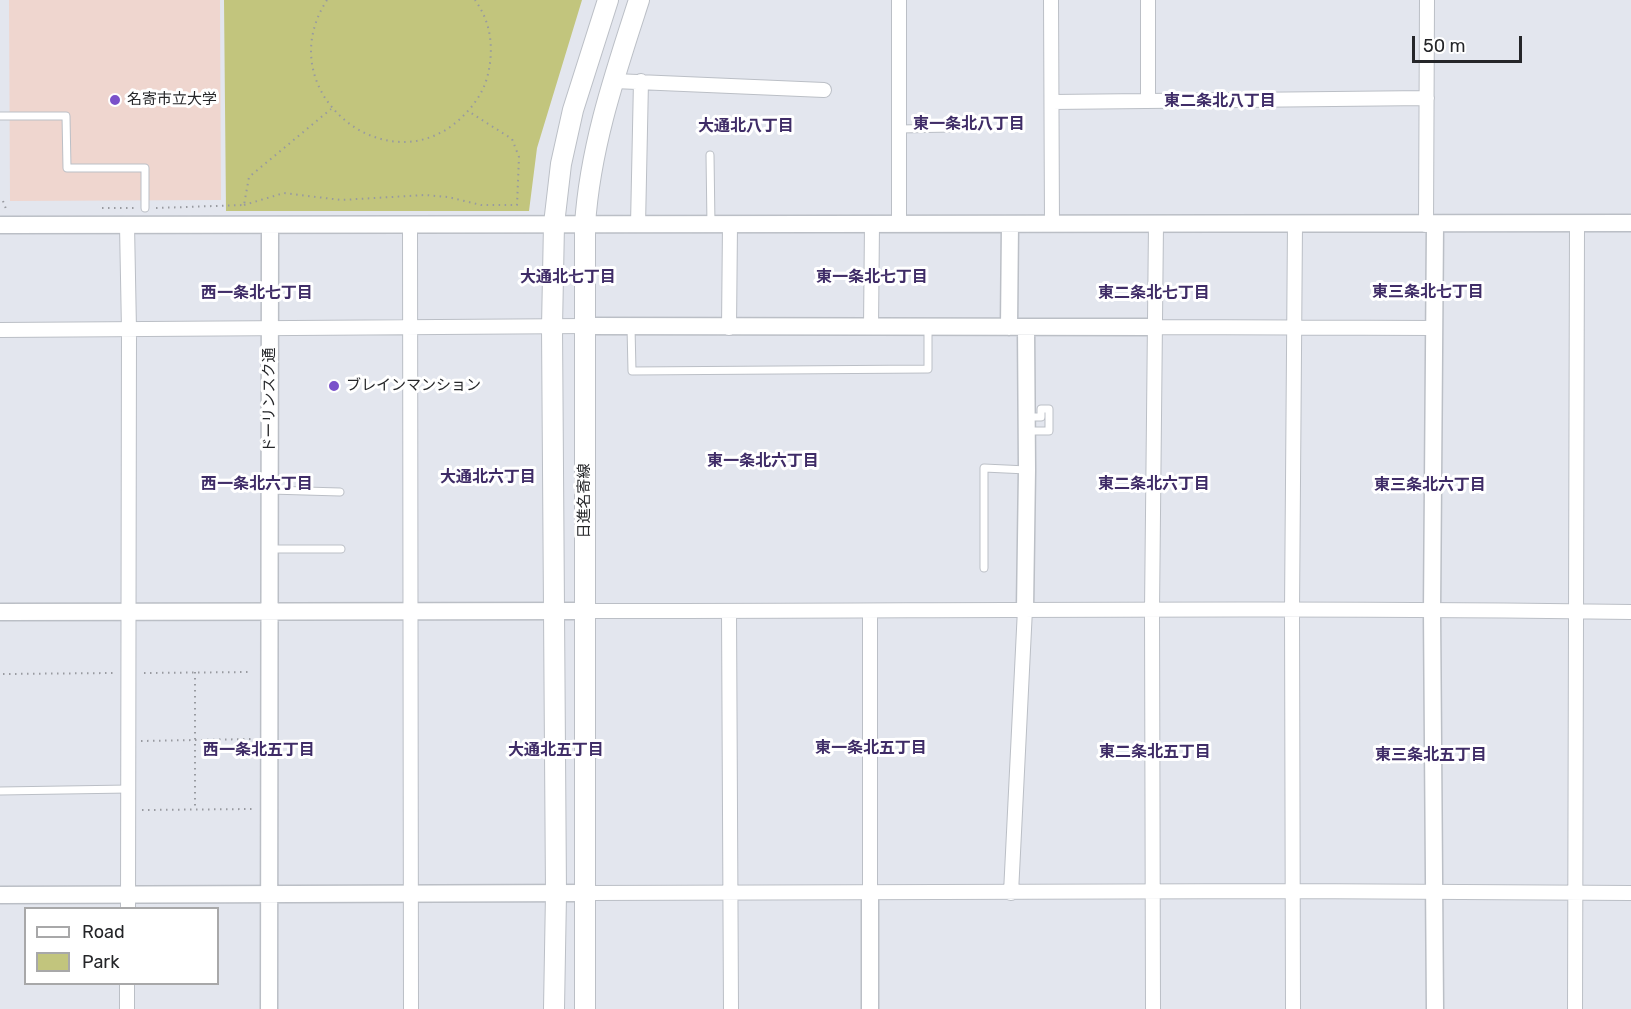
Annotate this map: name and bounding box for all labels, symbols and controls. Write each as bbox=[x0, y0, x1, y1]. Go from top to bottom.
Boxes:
scale bar bbox=[1415, 24, 1524, 62]
text: 50 m bbox=[1423, 35, 1466, 57]
place label: 名寄市立大学 bbox=[127, 91, 217, 109]
district label: 東二条北八丁目 bbox=[1164, 91, 1276, 111]
marker: 名寄市立大学 bbox=[108, 93, 122, 107]
district label: 東一条北八丁目 bbox=[913, 114, 1025, 134]
district label: 大通北八丁目 bbox=[698, 116, 794, 136]
district label: 大通北七丁目 bbox=[520, 267, 616, 287]
district label: 東一条北七丁目 bbox=[816, 267, 928, 287]
district label: 東三条北七丁目 bbox=[1372, 282, 1484, 302]
district label: 西一条北七丁目 bbox=[201, 283, 313, 303]
district label: 東二条北七丁目 bbox=[1098, 283, 1210, 303]
street label: ドーリンスク通 bbox=[261, 348, 279, 452]
place label: ブレインマンション bbox=[346, 377, 481, 395]
marker: ブレインマンション bbox=[327, 379, 341, 393]
district label: 東一条北六丁目 bbox=[707, 451, 819, 471]
street label: 日進名寄線 bbox=[576, 464, 594, 538]
district label: 大通北六丁目 bbox=[440, 467, 536, 487]
district label: 西一条北六丁目 bbox=[201, 474, 313, 494]
district label: 東二条北六丁目 bbox=[1098, 474, 1210, 494]
district label: 東三条北六丁目 bbox=[1374, 475, 1486, 495]
district label: 東一条北五丁目 bbox=[815, 738, 927, 758]
district label: 西一条北五丁目 bbox=[203, 740, 315, 760]
district label: 大通北五丁目 bbox=[508, 740, 604, 760]
district label: 東二条北五丁目 bbox=[1099, 742, 1211, 762]
district label: 東三条北五丁目 bbox=[1375, 745, 1487, 765]
legend bbox=[24, 907, 219, 985]
text: Road bbox=[82, 921, 125, 943]
text: Park bbox=[82, 951, 119, 973]

